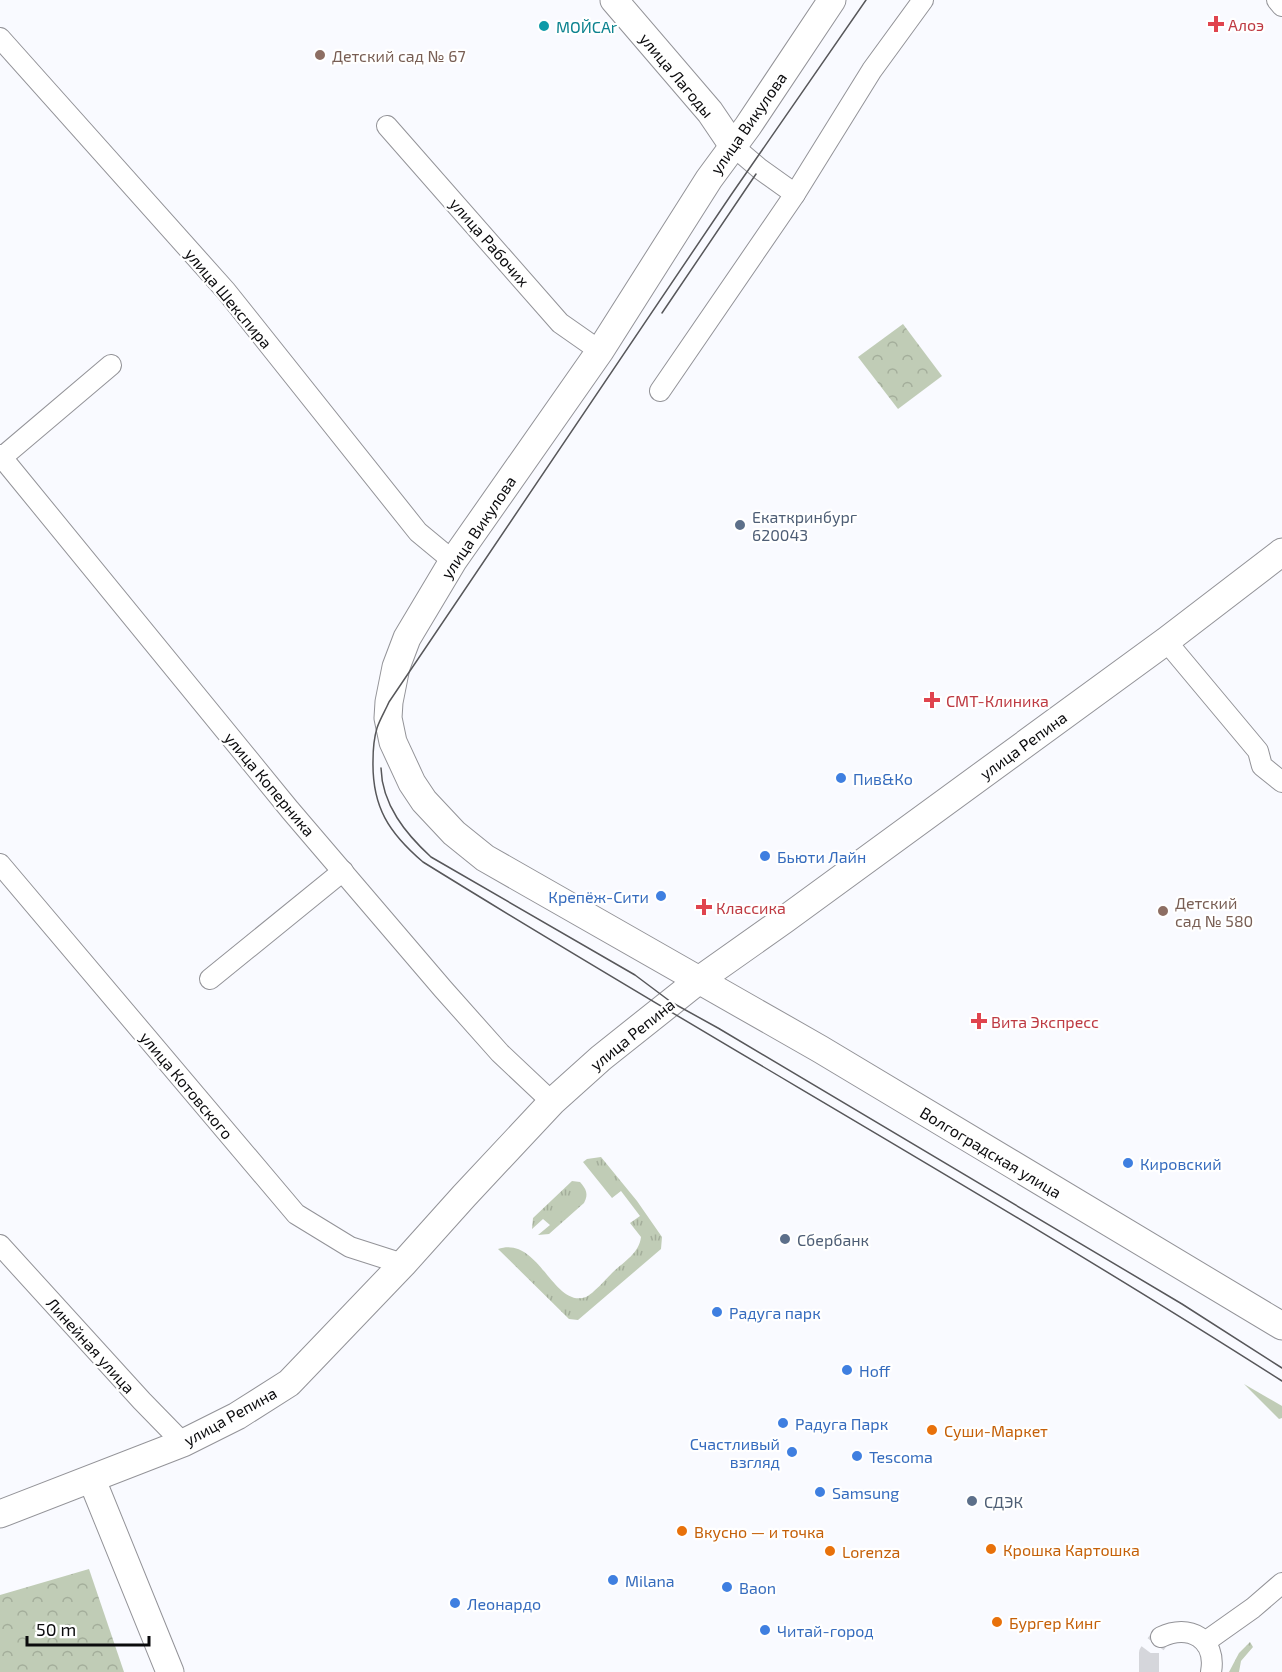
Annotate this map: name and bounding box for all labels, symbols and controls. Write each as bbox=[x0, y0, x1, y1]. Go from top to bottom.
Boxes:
place label: Алоэ bbox=[1228, 15, 1264, 34]
place label: МОЙCAr bbox=[556, 17, 618, 36]
marker: Алоэ bbox=[1209, 17, 1223, 31]
marker: МОЙCAr bbox=[537, 19, 551, 33]
street label: улица Лагоды bbox=[635, 29, 718, 122]
place label: Детский сад № 67 bbox=[332, 46, 466, 65]
marker: Детский сад № 67 bbox=[313, 48, 327, 62]
street label: улица Викулова bbox=[706, 68, 791, 178]
street label: улица Рабочих bbox=[446, 194, 534, 291]
street label: улица Шекспира bbox=[181, 244, 276, 353]
street label: улица Викулова bbox=[437, 472, 520, 583]
place label: Екаткринбург 620043 bbox=[752, 507, 858, 544]
marker: Екаткринбург 620043 bbox=[733, 518, 747, 532]
marker: СМТ-Клиника bbox=[923, 691, 941, 709]
place label: СМТ-Клиника bbox=[946, 691, 1049, 710]
street label: улица Репина bbox=[976, 707, 1071, 784]
street label: улица Коперника bbox=[220, 728, 319, 841]
place label: Пив&Ко bbox=[853, 769, 913, 788]
marker: Пив&Ко bbox=[834, 771, 848, 785]
place label: Бьюти Лайн bbox=[777, 847, 866, 866]
marker: Бьюти Лайн bbox=[758, 849, 772, 863]
place label: Крепёж-Сити bbox=[548, 887, 649, 906]
marker: Крепёж-Сити bbox=[654, 889, 668, 903]
place label: Детский сад № 580 bbox=[1175, 893, 1253, 930]
place label: Классика bbox=[716, 898, 786, 917]
marker: Классика bbox=[697, 900, 711, 914]
marker: Детский сад № 580 bbox=[1156, 904, 1170, 918]
street label: улица Репина bbox=[586, 994, 679, 1075]
place label: Вита Экспресс bbox=[991, 1012, 1099, 1031]
marker: Вита Экспресс bbox=[972, 1014, 986, 1028]
street label: улица Котовского bbox=[136, 1027, 237, 1143]
street label: Волгоградская улица bbox=[916, 1102, 1065, 1203]
place label: Кировский bbox=[1140, 1154, 1222, 1173]
marker: Кировский bbox=[1121, 1156, 1135, 1170]
place label: Сбербанк bbox=[797, 1230, 870, 1249]
marker: Сбербанк bbox=[778, 1232, 792, 1246]
street label: Линейная улица bbox=[42, 1293, 139, 1397]
place label: Радуга парк bbox=[729, 1303, 821, 1323]
marker: Радуга парк bbox=[710, 1305, 724, 1319]
place label: Hoff bbox=[859, 1361, 891, 1380]
marker: Hoff bbox=[840, 1363, 854, 1377]
street label: улица Репина bbox=[180, 1383, 280, 1450]
place label: Радуга Парк bbox=[795, 1414, 889, 1434]
marker: Радуга Парк bbox=[776, 1416, 790, 1430]
place label: Суши-Маркет bbox=[944, 1421, 1048, 1441]
marker: Суши-Маркет bbox=[925, 1423, 939, 1437]
place label: Счастливый взгляд bbox=[690, 1434, 780, 1471]
marker: Счастливый взгляд bbox=[785, 1445, 799, 1459]
place label: Tescoma bbox=[869, 1447, 933, 1466]
marker: Tescoma bbox=[850, 1449, 864, 1463]
place label: Samsung bbox=[832, 1483, 899, 1502]
marker: Samsung bbox=[813, 1485, 827, 1499]
place label: СДЭК bbox=[984, 1492, 1023, 1511]
marker: СДЭК bbox=[965, 1494, 979, 1508]
place label: Вкусно — и точка bbox=[694, 1522, 824, 1542]
marker: Вкусно — и точка bbox=[675, 1524, 689, 1538]
place label: Крошка Картошка bbox=[1003, 1540, 1140, 1559]
place label: Lorenza bbox=[842, 1542, 900, 1561]
marker: Крошка Картошка bbox=[984, 1542, 998, 1556]
marker: Lorenza bbox=[823, 1544, 837, 1558]
place label: Milana bbox=[625, 1571, 675, 1590]
marker: Milana bbox=[606, 1573, 620, 1587]
place label: Baon bbox=[739, 1578, 776, 1597]
marker: Baon bbox=[720, 1580, 734, 1594]
place label: Леонардо bbox=[467, 1594, 541, 1613]
marker: Леонардо bbox=[448, 1596, 462, 1610]
scale bar bbox=[27, 1609, 148, 1647]
place label: Бургер Кинг bbox=[1009, 1613, 1101, 1633]
marker: Бургер Кинг bbox=[990, 1615, 1004, 1629]
text: 50 m bbox=[36, 1618, 76, 1640]
place label: Читай-город bbox=[777, 1621, 874, 1640]
marker: Читай-город bbox=[758, 1623, 772, 1637]

